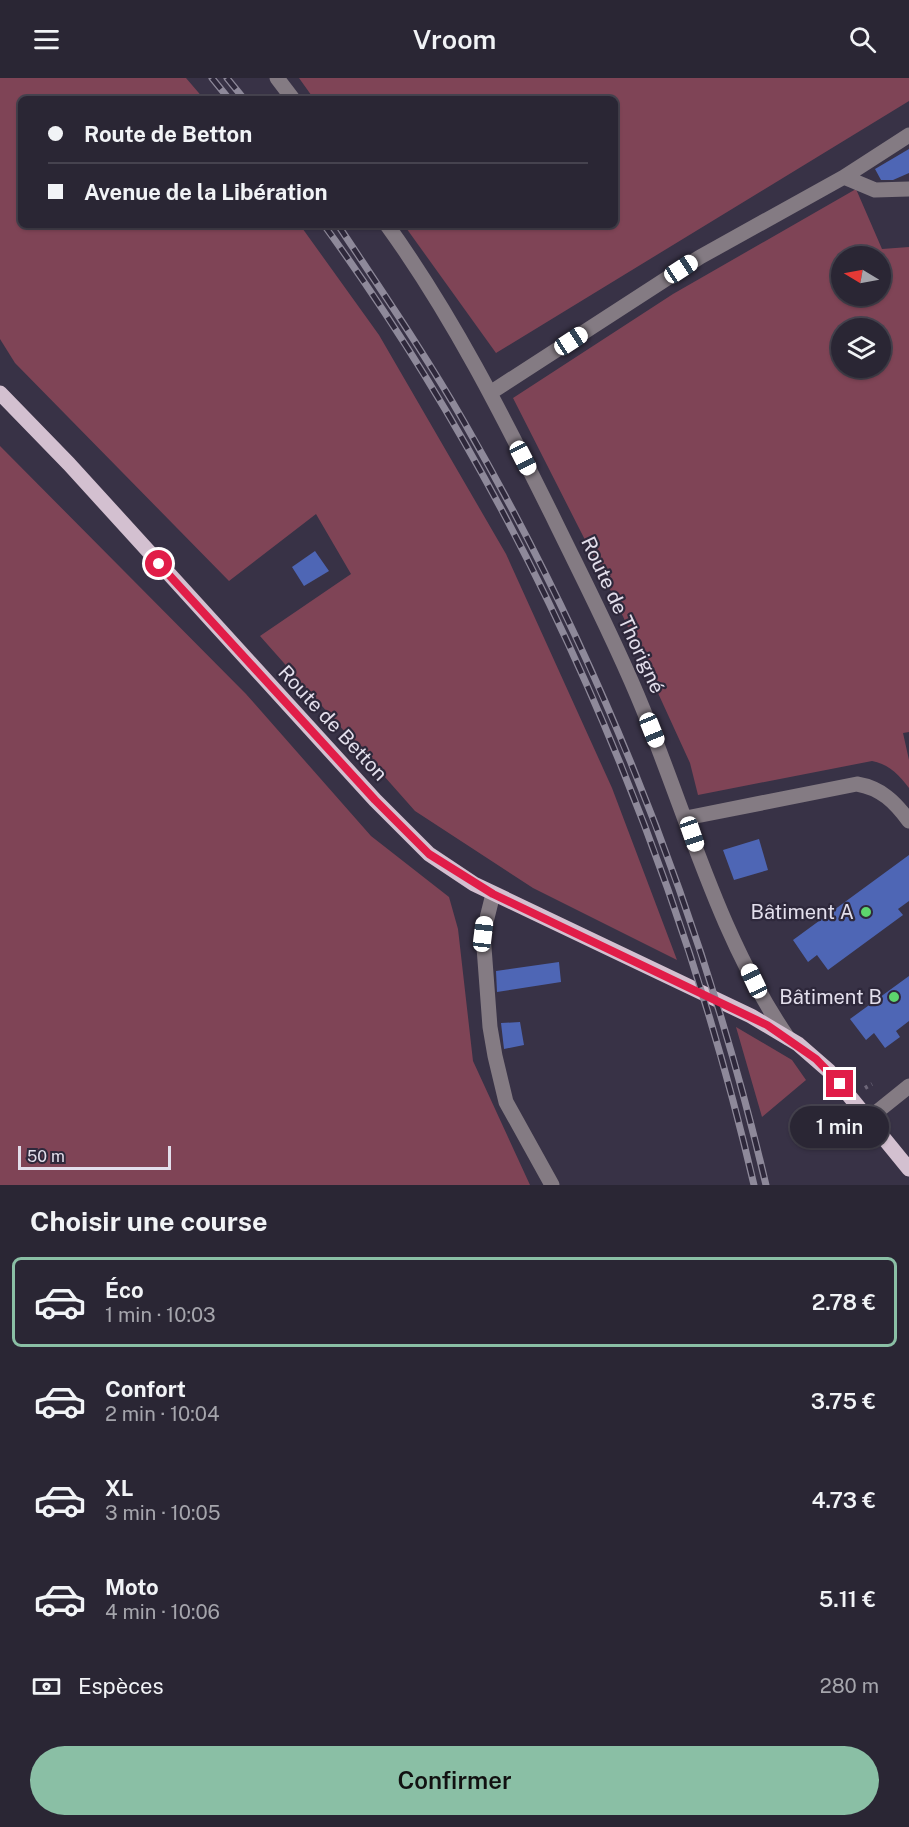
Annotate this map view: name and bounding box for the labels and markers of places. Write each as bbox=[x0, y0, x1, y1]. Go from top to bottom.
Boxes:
place label: Bâtiment A bbox=[751, 900, 854, 924]
marker: Bâtiment A bbox=[859, 905, 873, 919]
place label: Bâtiment B bbox=[779, 985, 882, 1009]
marker: Bâtiment B bbox=[887, 990, 901, 1004]

